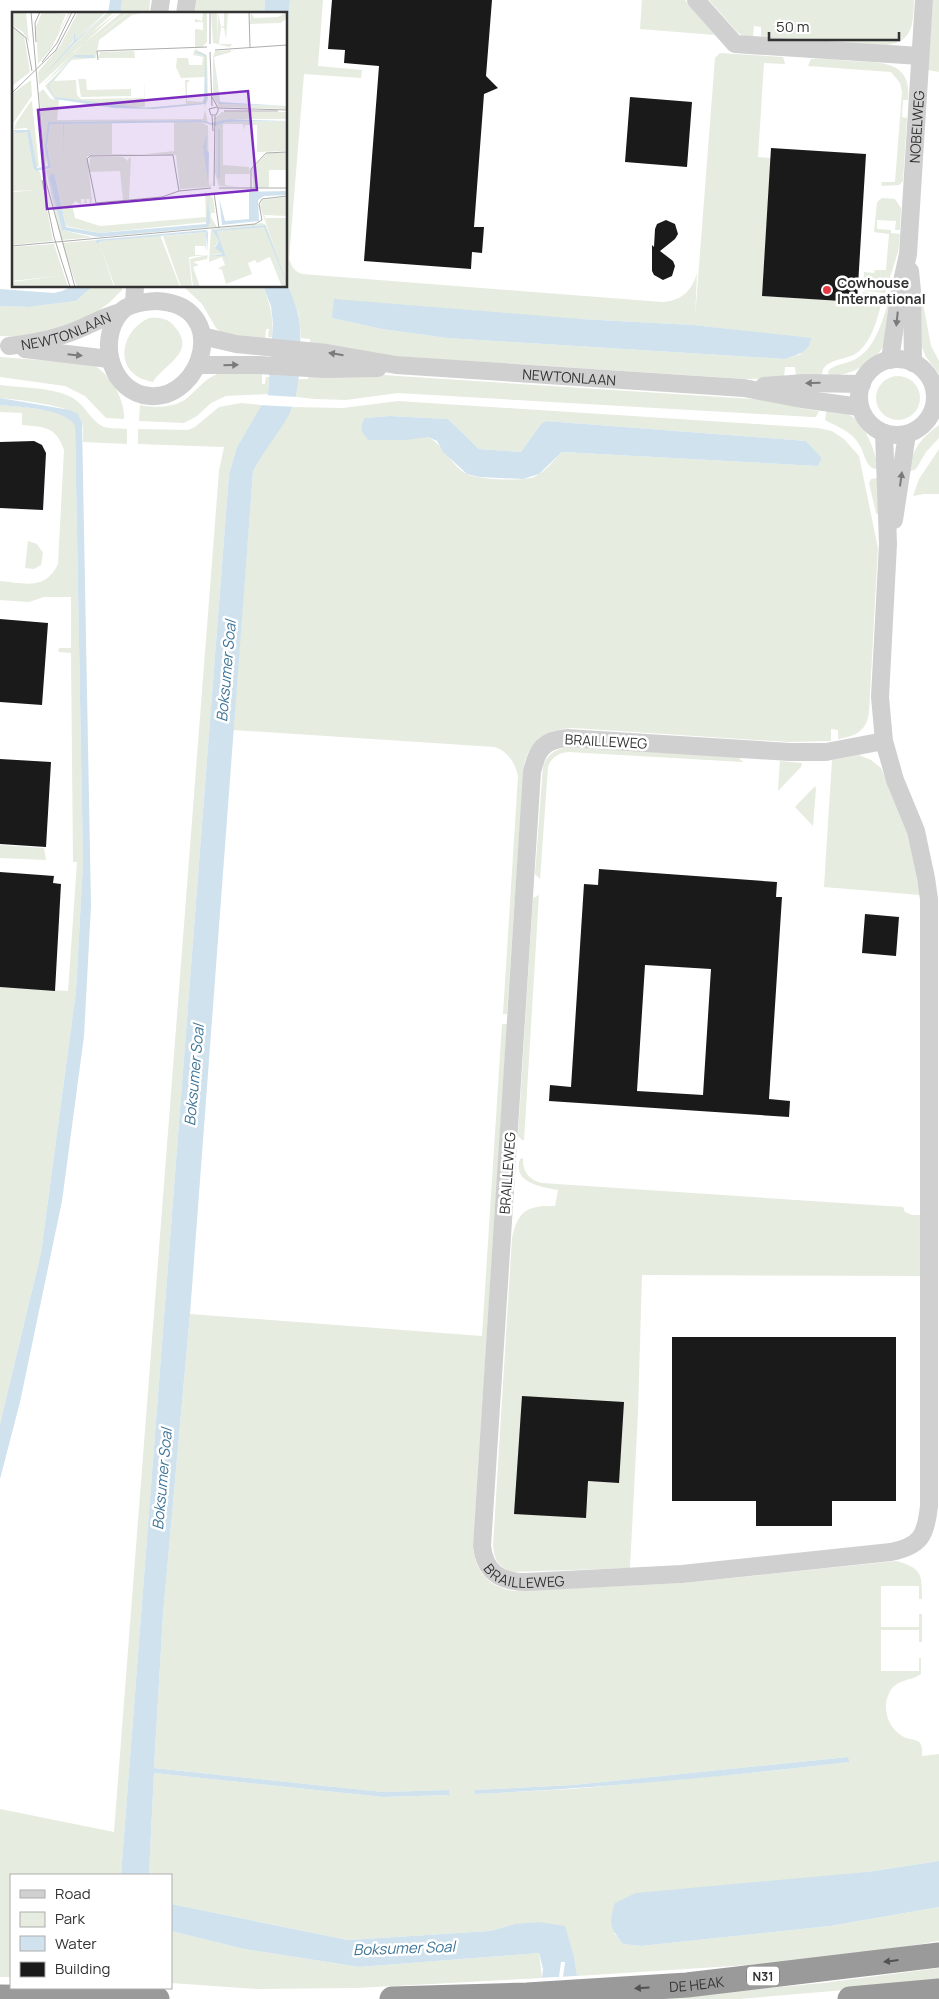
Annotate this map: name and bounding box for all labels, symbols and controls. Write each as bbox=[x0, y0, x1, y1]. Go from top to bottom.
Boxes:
scale bar bbox=[769, 10, 899, 42]
inset map bbox=[12, 12, 288, 288]
text: 50 m bbox=[776, 16, 810, 37]
street label: NOBELWEG bbox=[904, 90, 928, 164]
place label: Cowhouse International bbox=[837, 273, 926, 308]
marker: Cowhouse International bbox=[821, 284, 833, 296]
street label: NEWTONLAAN bbox=[20, 307, 113, 354]
one-way arrow bbox=[892, 311, 900, 327]
one-way arrow bbox=[327, 350, 343, 358]
one-way arrow bbox=[67, 352, 83, 360]
one-way arrow bbox=[223, 360, 239, 368]
street label: NEWTONLAAN bbox=[522, 364, 617, 389]
one-way arrow bbox=[805, 379, 821, 387]
one-way arrow bbox=[897, 471, 905, 487]
water label: Boksumer Soal bbox=[211, 617, 241, 723]
street label: BRAILLEWEG bbox=[564, 729, 648, 753]
water label: Boksumer Soal bbox=[179, 1021, 209, 1127]
street label: BRAILLEWEG bbox=[495, 1131, 519, 1215]
water label: Boksumer Soal bbox=[147, 1425, 177, 1531]
street label: BRAILLEWEG bbox=[480, 1559, 565, 1592]
legend bbox=[10, 1874, 172, 1989]
text: Road bbox=[55, 1883, 91, 1904]
text: Park bbox=[55, 1908, 85, 1929]
text: Water bbox=[55, 1933, 97, 1954]
water label: Boksumer Soal bbox=[353, 1936, 458, 1960]
one-way arrow bbox=[882, 1957, 898, 1965]
text: Building bbox=[55, 1958, 110, 1979]
road number: N31 bbox=[747, 1966, 779, 1985]
street label: DE HEAK bbox=[669, 1971, 726, 1996]
one-way arrow bbox=[634, 1984, 650, 1992]

